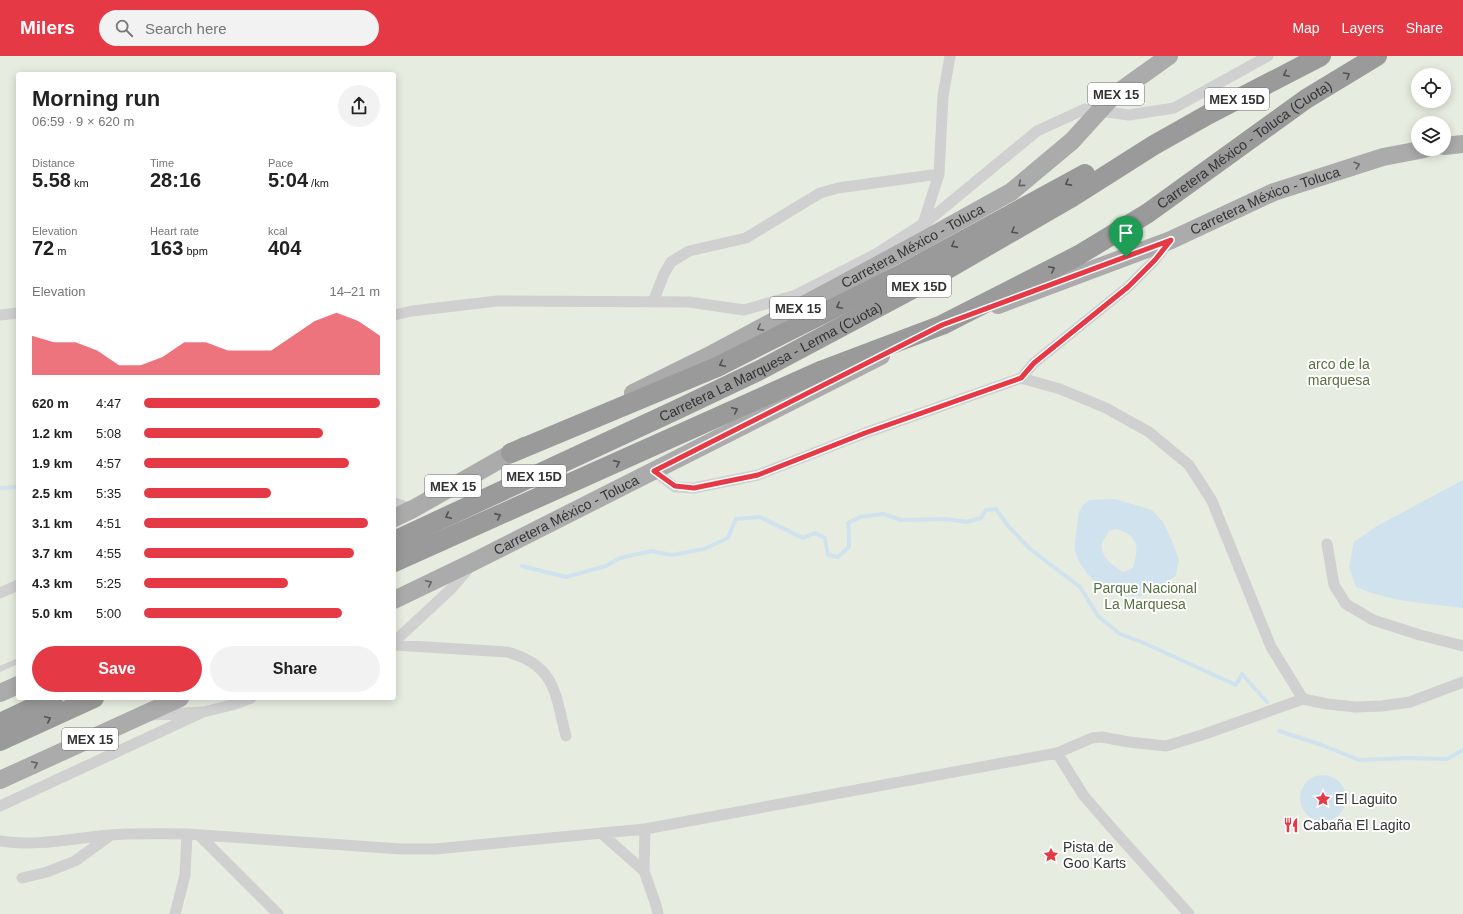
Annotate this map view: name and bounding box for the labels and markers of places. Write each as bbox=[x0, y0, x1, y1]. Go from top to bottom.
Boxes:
pin bbox=[1109, 216, 1143, 257]
place icon: El Laguito bbox=[1314, 790, 1332, 808]
place label: El Laguito bbox=[1335, 791, 1397, 807]
restaurant icon: Cabaña El Lagito bbox=[1282, 816, 1300, 834]
place label: Cabaña El Lagito bbox=[1303, 817, 1411, 833]
place label: Pista de Goo Karts bbox=[1063, 839, 1126, 871]
place icon: Pista de Goo Karts bbox=[1042, 846, 1060, 864]

